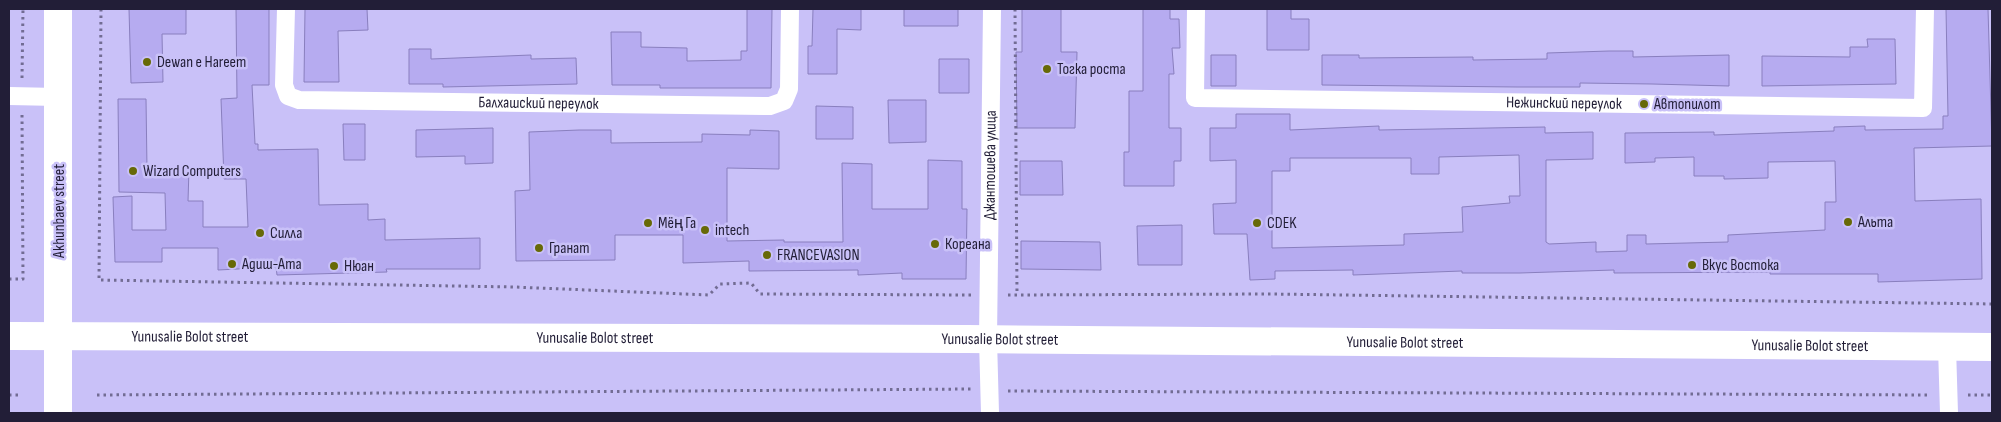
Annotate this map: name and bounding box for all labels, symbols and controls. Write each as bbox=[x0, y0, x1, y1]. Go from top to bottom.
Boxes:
place label: Dewan e Hareem bbox=[157, 53, 246, 72]
marker: Dewan e Hareem bbox=[141, 56, 153, 68]
place label: Тогка роста bbox=[1057, 60, 1126, 79]
marker: Тогка роста bbox=[1041, 63, 1053, 75]
street label: Балхашский переулок bbox=[478, 93, 600, 113]
street label: Нежинский переулок bbox=[1506, 93, 1623, 113]
place label: Автопилот bbox=[1653, 95, 1720, 114]
marker: Автопилот bbox=[1638, 98, 1650, 110]
street label: Джантошева улица bbox=[980, 110, 1000, 220]
place label: Wizard Computers bbox=[143, 162, 241, 181]
street label: Akhunbaev street bbox=[50, 164, 69, 259]
marker: Wizard Computers bbox=[127, 165, 139, 177]
place label: Альта bbox=[1857, 213, 1893, 232]
place label: Мёң Га bbox=[658, 214, 696, 233]
place label: CDEK bbox=[1267, 214, 1297, 233]
marker: Альта bbox=[1842, 216, 1854, 228]
marker: Мёң Га bbox=[642, 217, 654, 229]
marker: CDEK bbox=[1251, 217, 1263, 229]
place label: intech bbox=[715, 221, 749, 240]
place label: Силла bbox=[270, 224, 302, 243]
marker: intech bbox=[699, 224, 711, 236]
marker: Силла bbox=[254, 227, 266, 239]
place label: Кореана bbox=[945, 235, 991, 254]
marker: Кореана bbox=[929, 238, 941, 250]
place label: Гранат bbox=[549, 239, 590, 258]
marker: Гранат bbox=[533, 242, 545, 254]
place label: FRANCEVASION bbox=[777, 246, 860, 265]
marker: FRANCEVASION bbox=[761, 249, 773, 261]
place label: Адиш-Ата bbox=[241, 255, 302, 274]
place label: Вкус Востока bbox=[1702, 256, 1779, 275]
place label: Нюан bbox=[344, 257, 374, 276]
marker: Адиш-Ата bbox=[226, 258, 238, 270]
marker: Вкус Востока bbox=[1686, 259, 1698, 271]
marker: Нюан bbox=[328, 260, 340, 272]
street label: Yunusalie Bolot street bbox=[131, 327, 249, 346]
street label: Yunusalie Bolot street bbox=[536, 328, 654, 348]
street label: Yunusalie Bolot street bbox=[941, 329, 1059, 349]
street label: Yunusalie Bolot street bbox=[1346, 332, 1464, 352]
street label: Yunusalie Bolot street bbox=[1751, 336, 1869, 356]

